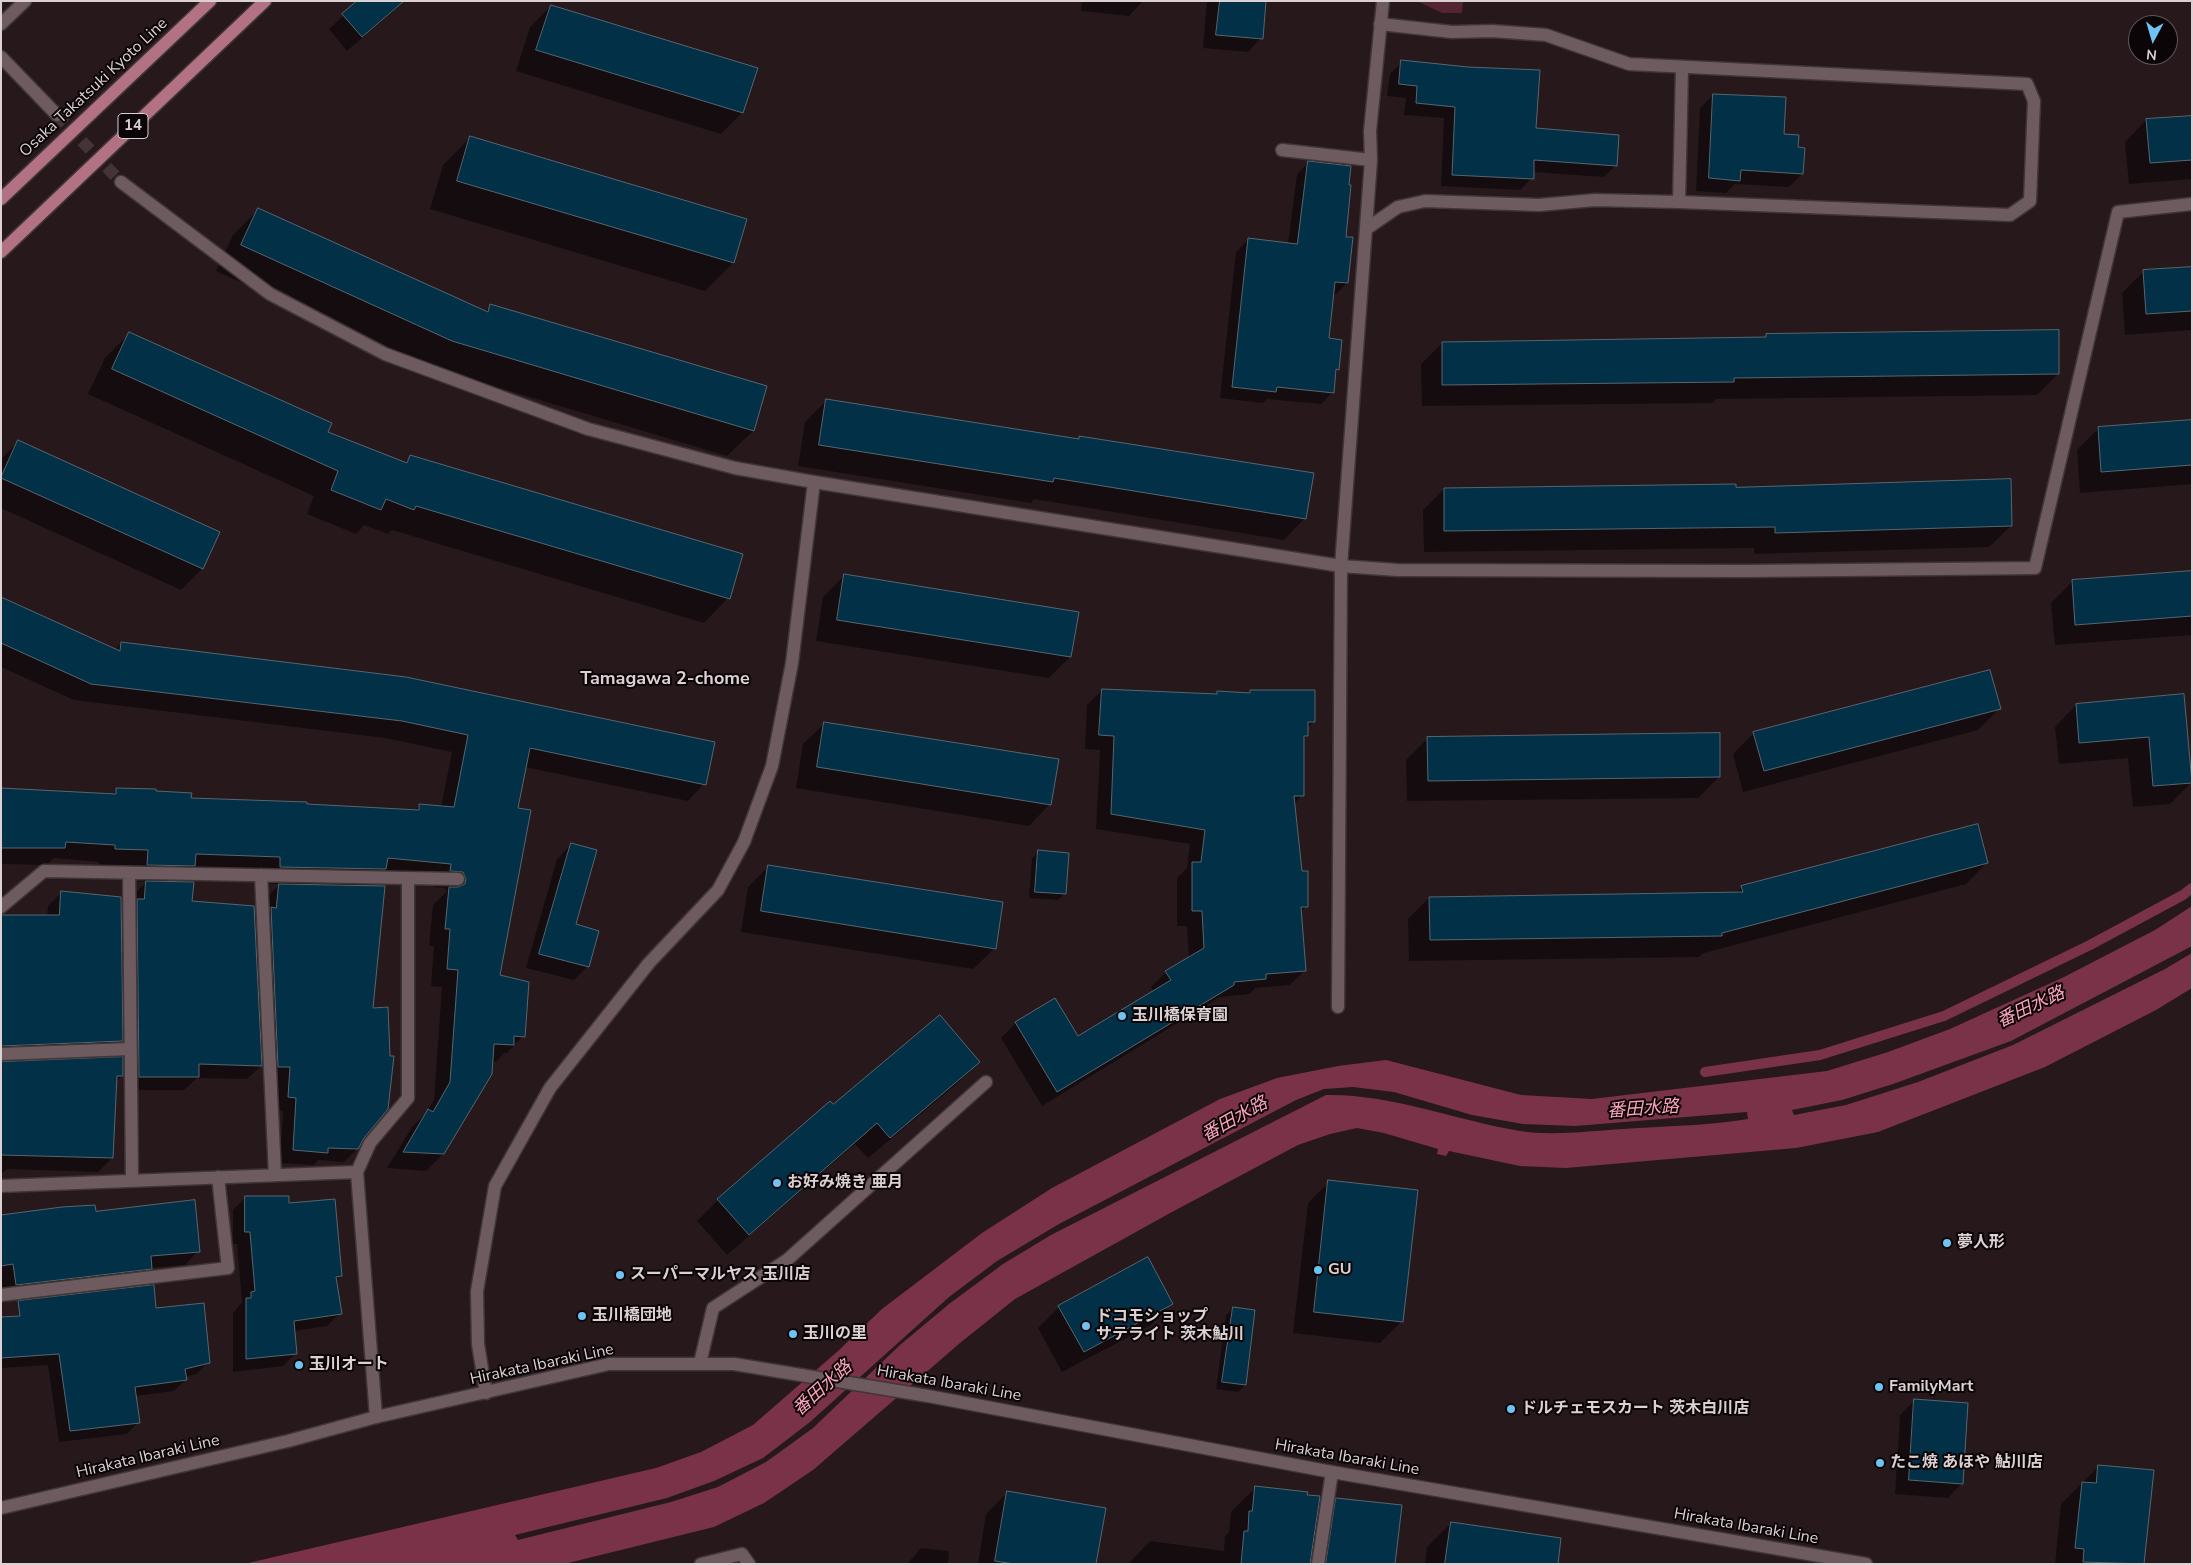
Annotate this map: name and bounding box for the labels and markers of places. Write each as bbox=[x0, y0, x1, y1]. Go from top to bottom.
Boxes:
place label: 玉川橋保育園 bbox=[1132, 1006, 1228, 1026]
marker: 玉川橋保育園 bbox=[1116, 1010, 1128, 1022]
place label: お好み焼き 亜月 bbox=[787, 1173, 903, 1193]
marker: お好み焼き 亜月 bbox=[771, 1177, 783, 1189]
place label: 夢人形 bbox=[1957, 1233, 2005, 1253]
marker: 夢人形 bbox=[1941, 1237, 1953, 1249]
place label: GU bbox=[1328, 1260, 1352, 1280]
marker: GU bbox=[1312, 1264, 1324, 1276]
place label: スーパーマルヤス 玉川店 bbox=[630, 1265, 810, 1285]
marker: スーパーマルヤス 玉川店 bbox=[614, 1269, 626, 1281]
place label: 玉川橋団地 bbox=[592, 1306, 672, 1326]
place label: ドコモショップ サテライト 茨木鮎川 bbox=[1096, 1307, 1244, 1345]
marker: 玉川橋団地 bbox=[576, 1310, 588, 1322]
marker: ドコモショップ サテライト 茨木鮎川 bbox=[1080, 1320, 1092, 1332]
place label: 玉川の里 bbox=[803, 1324, 867, 1344]
marker: 玉川の里 bbox=[787, 1328, 799, 1340]
place label: 玉川オート bbox=[309, 1355, 389, 1375]
marker: 玉川オート bbox=[293, 1359, 305, 1371]
place label: FamilyMart bbox=[1889, 1377, 1973, 1397]
marker: FamilyMart bbox=[1873, 1381, 1885, 1393]
place label: ドルチェモスカート 茨木白川店 bbox=[1521, 1399, 1749, 1419]
marker: ドルチェモスカート 茨木白川店 bbox=[1505, 1403, 1517, 1415]
place label: たこ焼 あほや 鮎川店 bbox=[1890, 1453, 2043, 1473]
marker: たこ焼 あほや 鮎川店 bbox=[1874, 1457, 1886, 1469]

